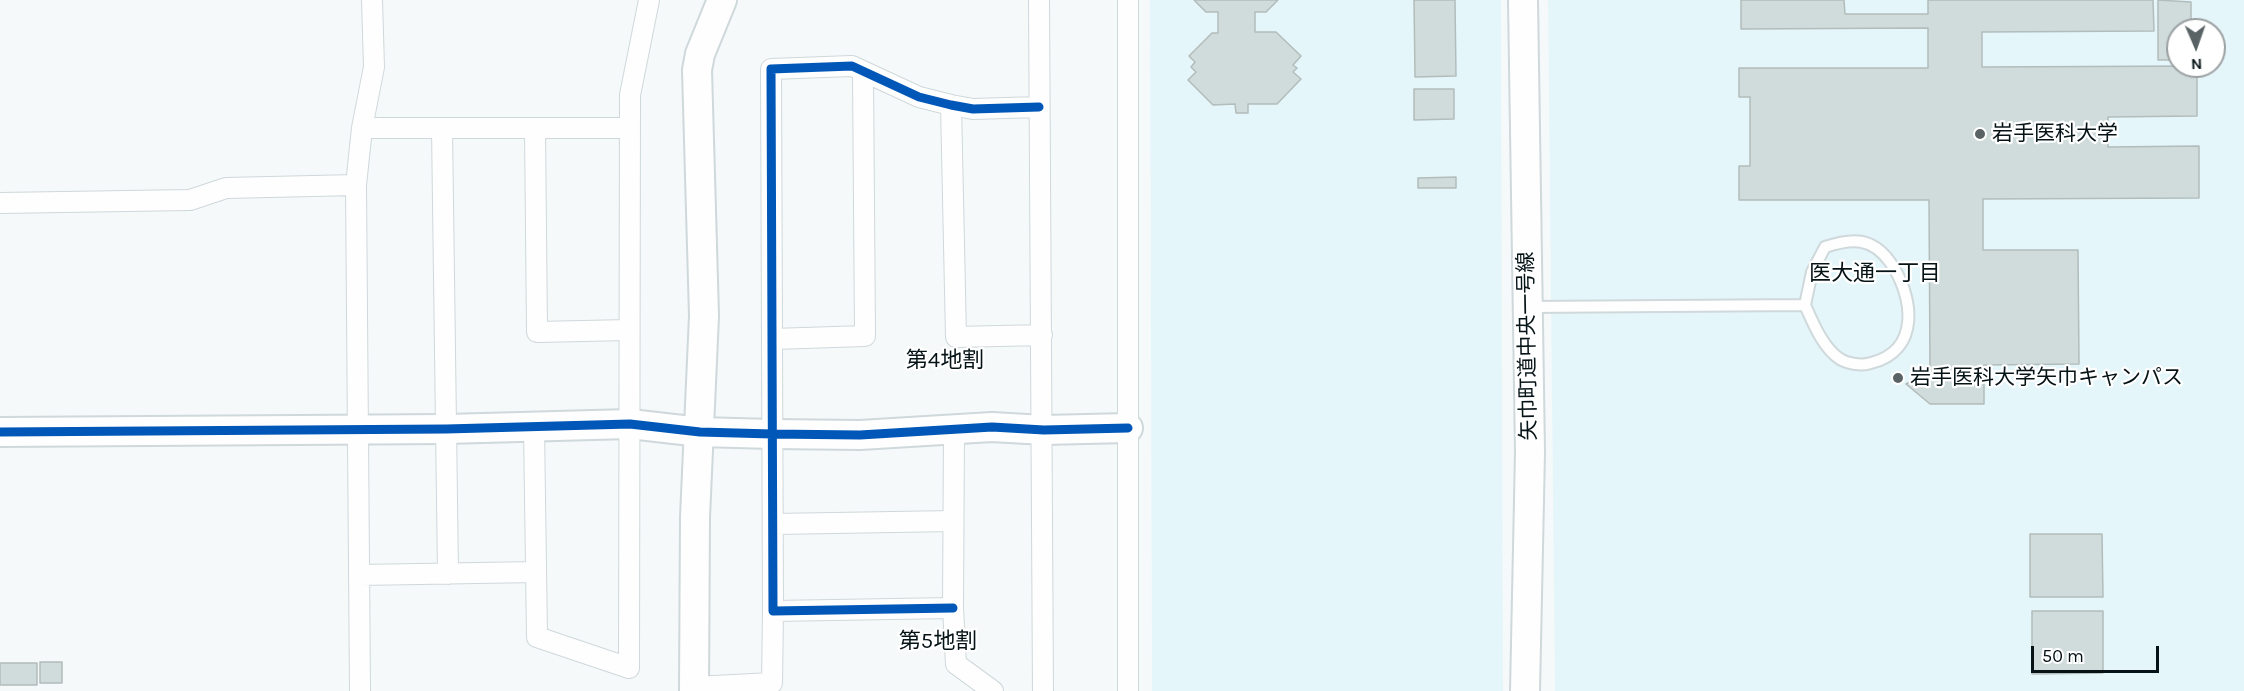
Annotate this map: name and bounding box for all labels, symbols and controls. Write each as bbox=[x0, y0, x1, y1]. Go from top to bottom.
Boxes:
north arrow bbox=[2166, 18, 2226, 78]
text: N bbox=[2191, 55, 2203, 74]
place label: 岩手医科大学 bbox=[1992, 121, 2118, 147]
marker: 岩手医科大学 bbox=[1973, 127, 1987, 141]
street label: 矢巾町道中央一号線 bbox=[1514, 251, 1542, 441]
district label: 医大通一丁目 bbox=[1809, 261, 1941, 287]
district label: 第4地割 bbox=[906, 348, 984, 374]
place label: 岩手医科大学矢巾キャンパス bbox=[1910, 365, 2183, 391]
marker: 岩手医科大学矢巾キャンパス bbox=[1891, 371, 1905, 385]
district label: 第5地割 bbox=[899, 629, 977, 655]
scale bar bbox=[2034, 634, 2162, 672]
text: 50 m bbox=[2042, 645, 2084, 667]

